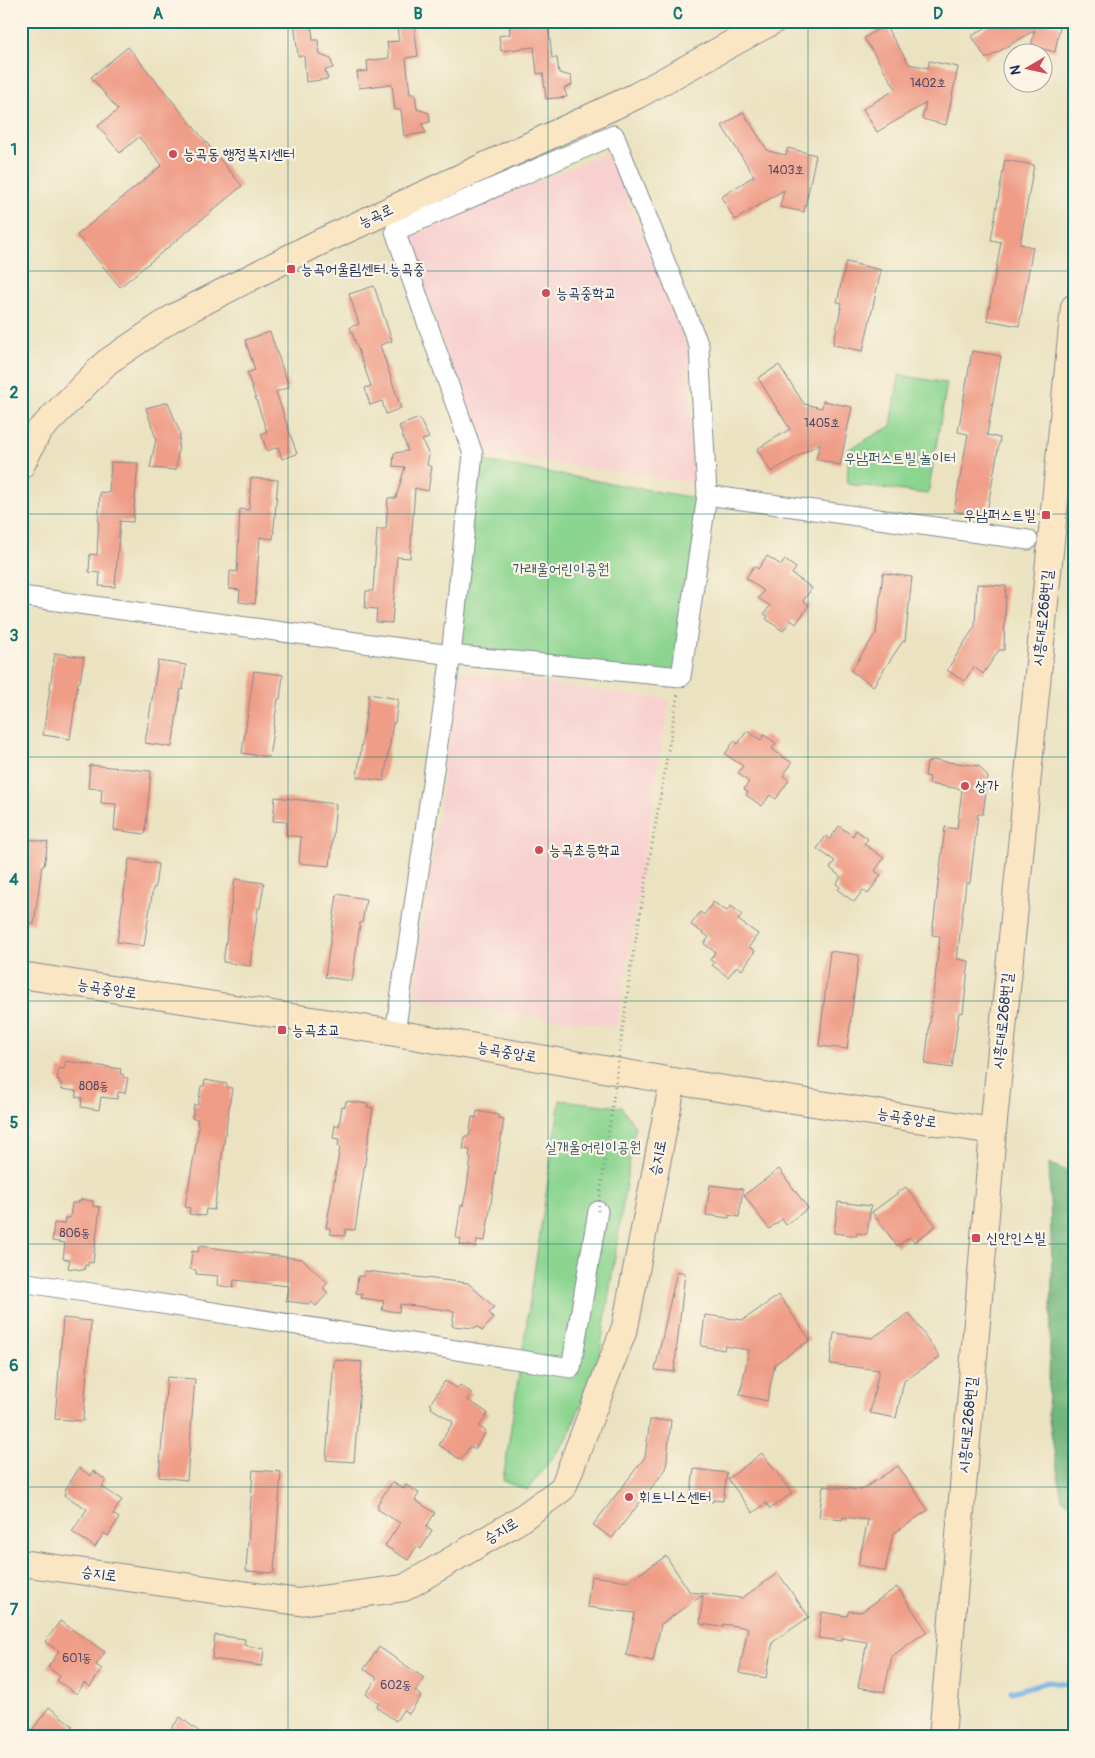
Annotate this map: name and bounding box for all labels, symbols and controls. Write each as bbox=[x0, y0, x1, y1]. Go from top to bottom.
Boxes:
text: A bbox=[153, 4, 164, 24]
text: B bbox=[413, 4, 423, 24]
text: C bbox=[673, 4, 683, 24]
text: D bbox=[933, 4, 943, 24]
north arrow bbox=[1002, 42, 1052, 92]
text: N bbox=[1007, 64, 1025, 76]
house number: 1402호 bbox=[910, 76, 946, 91]
text: 1 bbox=[11, 140, 17, 160]
place label: 능곡동 행정복지센터 bbox=[183, 145, 295, 164]
marker: 능곡동 행정복지센터 bbox=[167, 148, 179, 160]
house number: 1403호 bbox=[768, 163, 804, 178]
street label: 능곡로 bbox=[356, 200, 396, 232]
place label: 능곡어울림센터.능곡중 bbox=[301, 260, 425, 279]
marker: 능곡어울림센터.능곡중 bbox=[285, 263, 297, 275]
place label: 능곡중학교 bbox=[556, 284, 616, 303]
marker: 능곡중학교 bbox=[540, 287, 552, 299]
text: 2 bbox=[10, 383, 19, 403]
house number: 1405호 bbox=[804, 416, 840, 431]
park label: 우남퍼스트빌 놀이터 bbox=[844, 449, 956, 468]
place label: 우남퍼스트빌 bbox=[964, 506, 1036, 525]
marker: 우남퍼스트빌 bbox=[1040, 509, 1052, 521]
park label: 가래울어린이공원 bbox=[513, 560, 609, 579]
street label: 시흥대로268번길 bbox=[1028, 569, 1058, 667]
text: 3 bbox=[10, 626, 19, 646]
place label: 상가 bbox=[975, 777, 999, 796]
marker: 상가 bbox=[959, 780, 971, 792]
place label: 능곡초등학교 bbox=[549, 841, 621, 860]
marker: 능곡초등학교 bbox=[533, 844, 545, 856]
text: 4 bbox=[9, 870, 19, 890]
street label: 시흥대로268번길 bbox=[988, 972, 1018, 1070]
street label: 능곡중앙로 bbox=[76, 975, 138, 1003]
place label: 능곡초교 bbox=[292, 1021, 340, 1040]
marker: 능곡초교 bbox=[276, 1024, 288, 1036]
street label: 능곡중앙로 bbox=[476, 1037, 538, 1067]
house number: 808동 bbox=[79, 1079, 109, 1094]
street label: 능곡중앙로 bbox=[876, 1104, 938, 1132]
text: 5 bbox=[10, 1113, 19, 1133]
park label: 실개울어린이공원 bbox=[545, 1138, 641, 1157]
street label: 승지로 bbox=[645, 1138, 671, 1178]
house number: 806동 bbox=[60, 1226, 90, 1241]
place label: 신안인스빌 bbox=[986, 1229, 1046, 1248]
marker: 신안인스빌 bbox=[970, 1232, 982, 1244]
text: 6 bbox=[9, 1356, 19, 1376]
street label: 시흥대로268번길 bbox=[954, 1376, 982, 1474]
place label: 휘트니스센터 bbox=[639, 1488, 711, 1507]
marker: 휘트니스센터 bbox=[623, 1491, 635, 1503]
street label: 승지로 bbox=[481, 1514, 521, 1548]
street label: 승지로 bbox=[80, 1562, 118, 1586]
text: 7 bbox=[10, 1600, 19, 1620]
house number: 601동 bbox=[62, 1651, 92, 1666]
house number: 602동 bbox=[380, 1678, 412, 1693]

